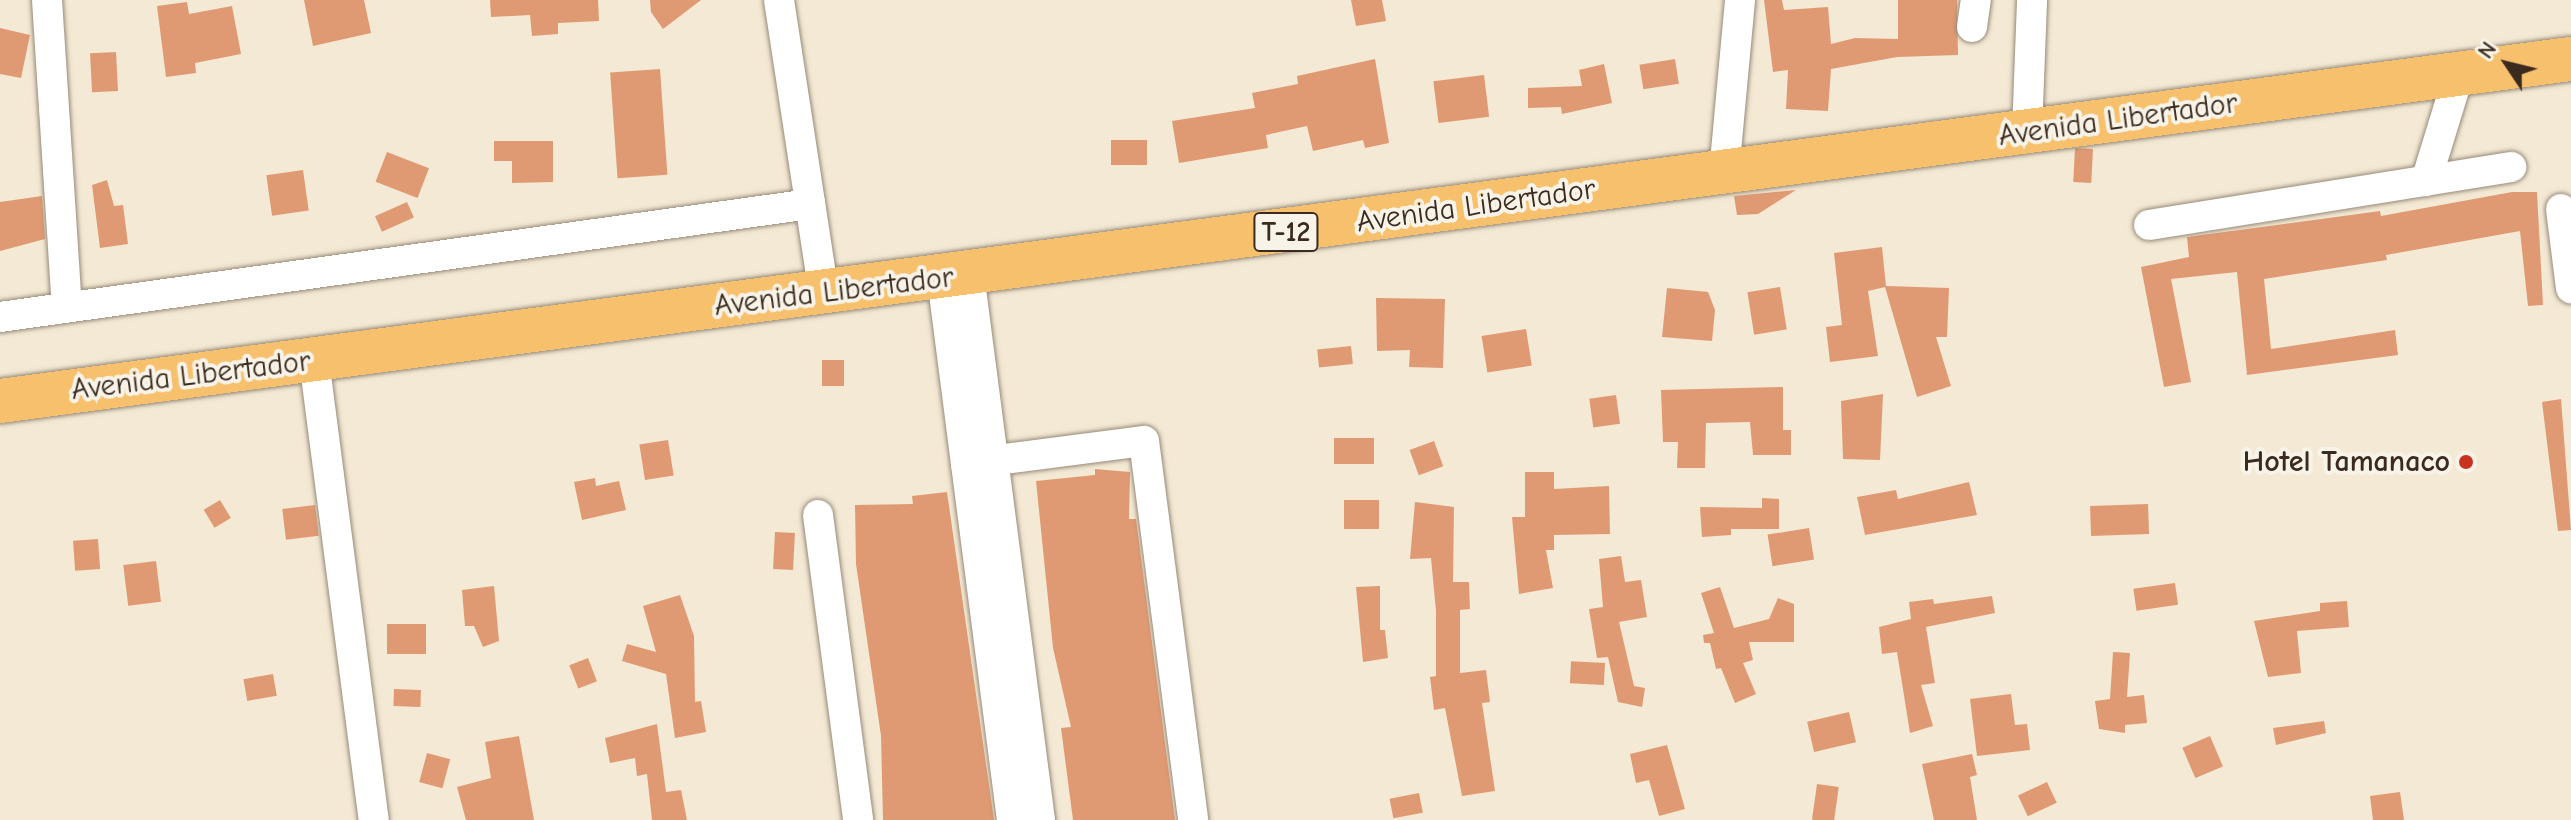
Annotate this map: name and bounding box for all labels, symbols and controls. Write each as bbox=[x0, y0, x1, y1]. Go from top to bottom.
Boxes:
north arrow bbox=[2467, 24, 2547, 104]
text: N bbox=[2473, 37, 2502, 64]
street label: Avenida Libertador bbox=[1996, 85, 2240, 155]
street label: Avenida Libertador bbox=[1354, 171, 1598, 241]
road number: T-12 bbox=[1252, 208, 1320, 256]
street label: Avenida Libertador bbox=[712, 259, 956, 325]
street label: Avenida Libertador bbox=[69, 343, 313, 409]
place label: Hotel Tamanaco bbox=[2243, 444, 2450, 480]
marker: Hotel Tamanaco bbox=[2457, 453, 2475, 471]

